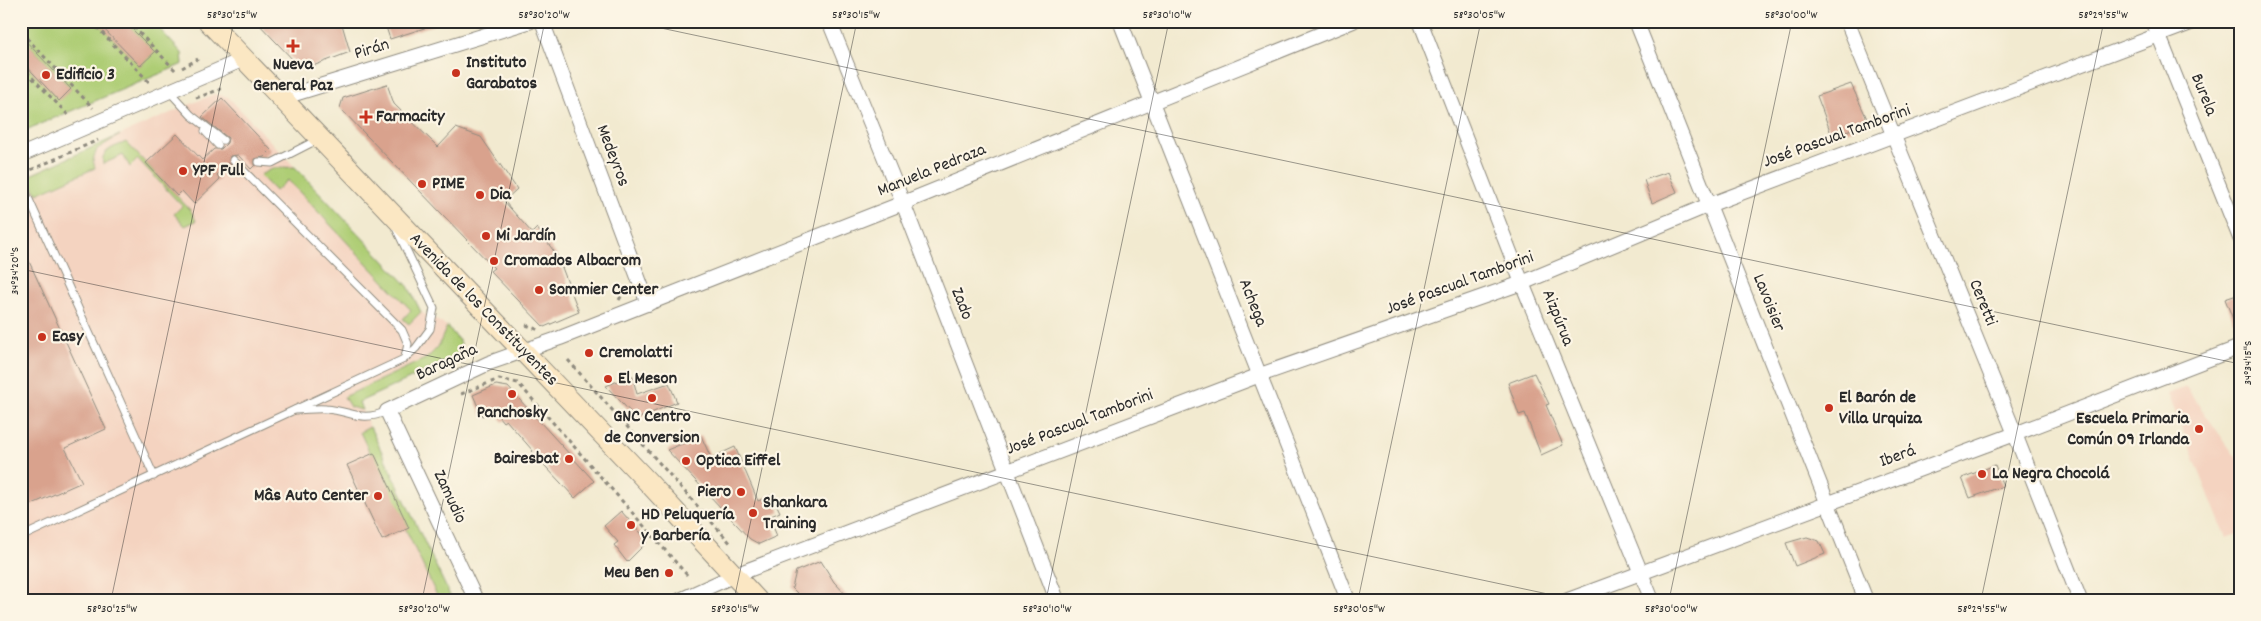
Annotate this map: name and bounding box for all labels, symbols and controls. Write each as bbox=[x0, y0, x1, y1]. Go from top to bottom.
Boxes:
text: 58°30'25"W bbox=[207, 7, 257, 24]
text: 58°30'20"W bbox=[518, 7, 570, 24]
text: 58°30'15"W bbox=[832, 7, 880, 24]
text: 58°30'10"W bbox=[1143, 7, 1192, 24]
text: 58°30'05"W bbox=[1453, 7, 1505, 24]
text: 58°30'00"W bbox=[1765, 7, 1817, 24]
text: 58°29'55"W bbox=[2078, 7, 2128, 24]
street label: Pirán bbox=[351, 33, 393, 67]
marker: Nueva General Paz bbox=[287, 40, 299, 52]
place label: Instituto Garabatos bbox=[466, 51, 538, 97]
place label: Nueva General Paz bbox=[253, 53, 333, 99]
place label: Edificio 3 bbox=[56, 63, 115, 88]
marker: Instituto Garabatos bbox=[450, 67, 462, 79]
marker: Edificio 3 bbox=[40, 69, 52, 81]
street label: Burela bbox=[2183, 70, 2223, 120]
street label: José Pascual Tamborini bbox=[1760, 99, 1914, 175]
place label: Farmacity bbox=[376, 105, 445, 130]
marker: Farmacity bbox=[360, 111, 372, 123]
street label: Medeyros bbox=[589, 121, 635, 191]
street label: Manuela Pedraza bbox=[874, 138, 990, 204]
place label: YPF Full bbox=[192, 159, 245, 184]
marker: YPF Full bbox=[177, 165, 189, 177]
place label: PIME bbox=[432, 172, 465, 197]
marker: PIME bbox=[416, 178, 428, 190]
place label: Dia bbox=[490, 183, 512, 208]
marker: Dia bbox=[474, 189, 486, 201]
place label: Mi Jardín bbox=[496, 224, 556, 249]
street label: Avenida de los Constituyentes bbox=[403, 228, 563, 392]
marker: Mi Jardín bbox=[480, 230, 492, 242]
street label: José Pascual Tamborini bbox=[1383, 246, 1537, 322]
text: 34°34'20"S bbox=[7, 247, 24, 295]
place label: Cromados Albacrom bbox=[504, 249, 641, 274]
marker: Cromados Albacrom bbox=[488, 255, 500, 267]
street label: Lavoisier bbox=[1745, 270, 1791, 336]
street label: Achega bbox=[1231, 275, 1273, 331]
street label: Ceretti bbox=[1961, 276, 2003, 330]
place label: Sommier Center bbox=[549, 278, 658, 303]
marker: Sommier Center bbox=[533, 284, 545, 296]
street label: Zado bbox=[943, 284, 979, 324]
street label: Aizpúrua bbox=[1534, 286, 1580, 350]
place label: Easy bbox=[52, 325, 84, 350]
marker: Easy bbox=[36, 331, 48, 343]
street label: Baragaña bbox=[412, 338, 482, 388]
place label: Cremolatti bbox=[599, 341, 673, 366]
text: 34°34'15"S bbox=[2240, 341, 2257, 385]
marker: Cremolatti bbox=[583, 347, 595, 359]
place label: El Meson bbox=[618, 367, 677, 392]
marker: El Meson bbox=[602, 373, 614, 385]
street label: José Pascual Tamborini bbox=[1003, 383, 1157, 463]
place label: El Barón de Villa Urquiza bbox=[1839, 386, 1922, 432]
marker: Panchosky bbox=[506, 388, 518, 400]
marker: GNC Centro de Conversion bbox=[646, 392, 658, 404]
place label: Panchosky bbox=[477, 401, 548, 426]
marker: El Barón de Villa Urquiza bbox=[1823, 402, 1835, 414]
place label: GNC Centro de Conversion bbox=[604, 405, 700, 451]
place label: Escuela Primaria Común 09 Irlanda bbox=[2067, 407, 2190, 453]
marker: Escuela Primaria Común 09 Irlanda bbox=[2193, 423, 2205, 435]
street label: Iberá bbox=[1876, 439, 1920, 475]
place label: Bairesbat bbox=[494, 447, 559, 472]
place label: Optica Eiffel bbox=[696, 449, 781, 474]
marker: Bairesbat bbox=[563, 453, 575, 465]
marker: Optica Eiffel bbox=[680, 455, 692, 467]
place label: La Negra Chocolá bbox=[1992, 462, 2111, 487]
street label: Zamudio bbox=[426, 466, 472, 528]
marker: La Negra Chocolá bbox=[1976, 468, 1988, 480]
place label: Piero bbox=[697, 480, 731, 505]
place label: Mâs Auto Center bbox=[254, 484, 368, 509]
marker: Piero bbox=[735, 486, 747, 498]
marker: Mâs Auto Center bbox=[372, 490, 384, 502]
place label: Shankara Training bbox=[763, 491, 827, 537]
place label: HD Peluquería y Barbería bbox=[641, 503, 734, 549]
marker: Shankara Training bbox=[747, 507, 759, 519]
marker: HD Peluquería y Barbería bbox=[625, 519, 637, 531]
place label: Meu Ben bbox=[604, 561, 659, 586]
marker: Meu Ben bbox=[663, 567, 675, 579]
text: 58°30'25"W bbox=[87, 601, 137, 618]
text: 58°30'20"W bbox=[398, 601, 450, 618]
text: 58°30'15"W bbox=[711, 601, 759, 618]
text: 58°30'10"W bbox=[1023, 601, 1072, 618]
text: 58°30'05"W bbox=[1333, 601, 1385, 618]
text: 58°30'00"W bbox=[1645, 601, 1697, 618]
text: 58°29'55"W bbox=[1957, 601, 2007, 618]

